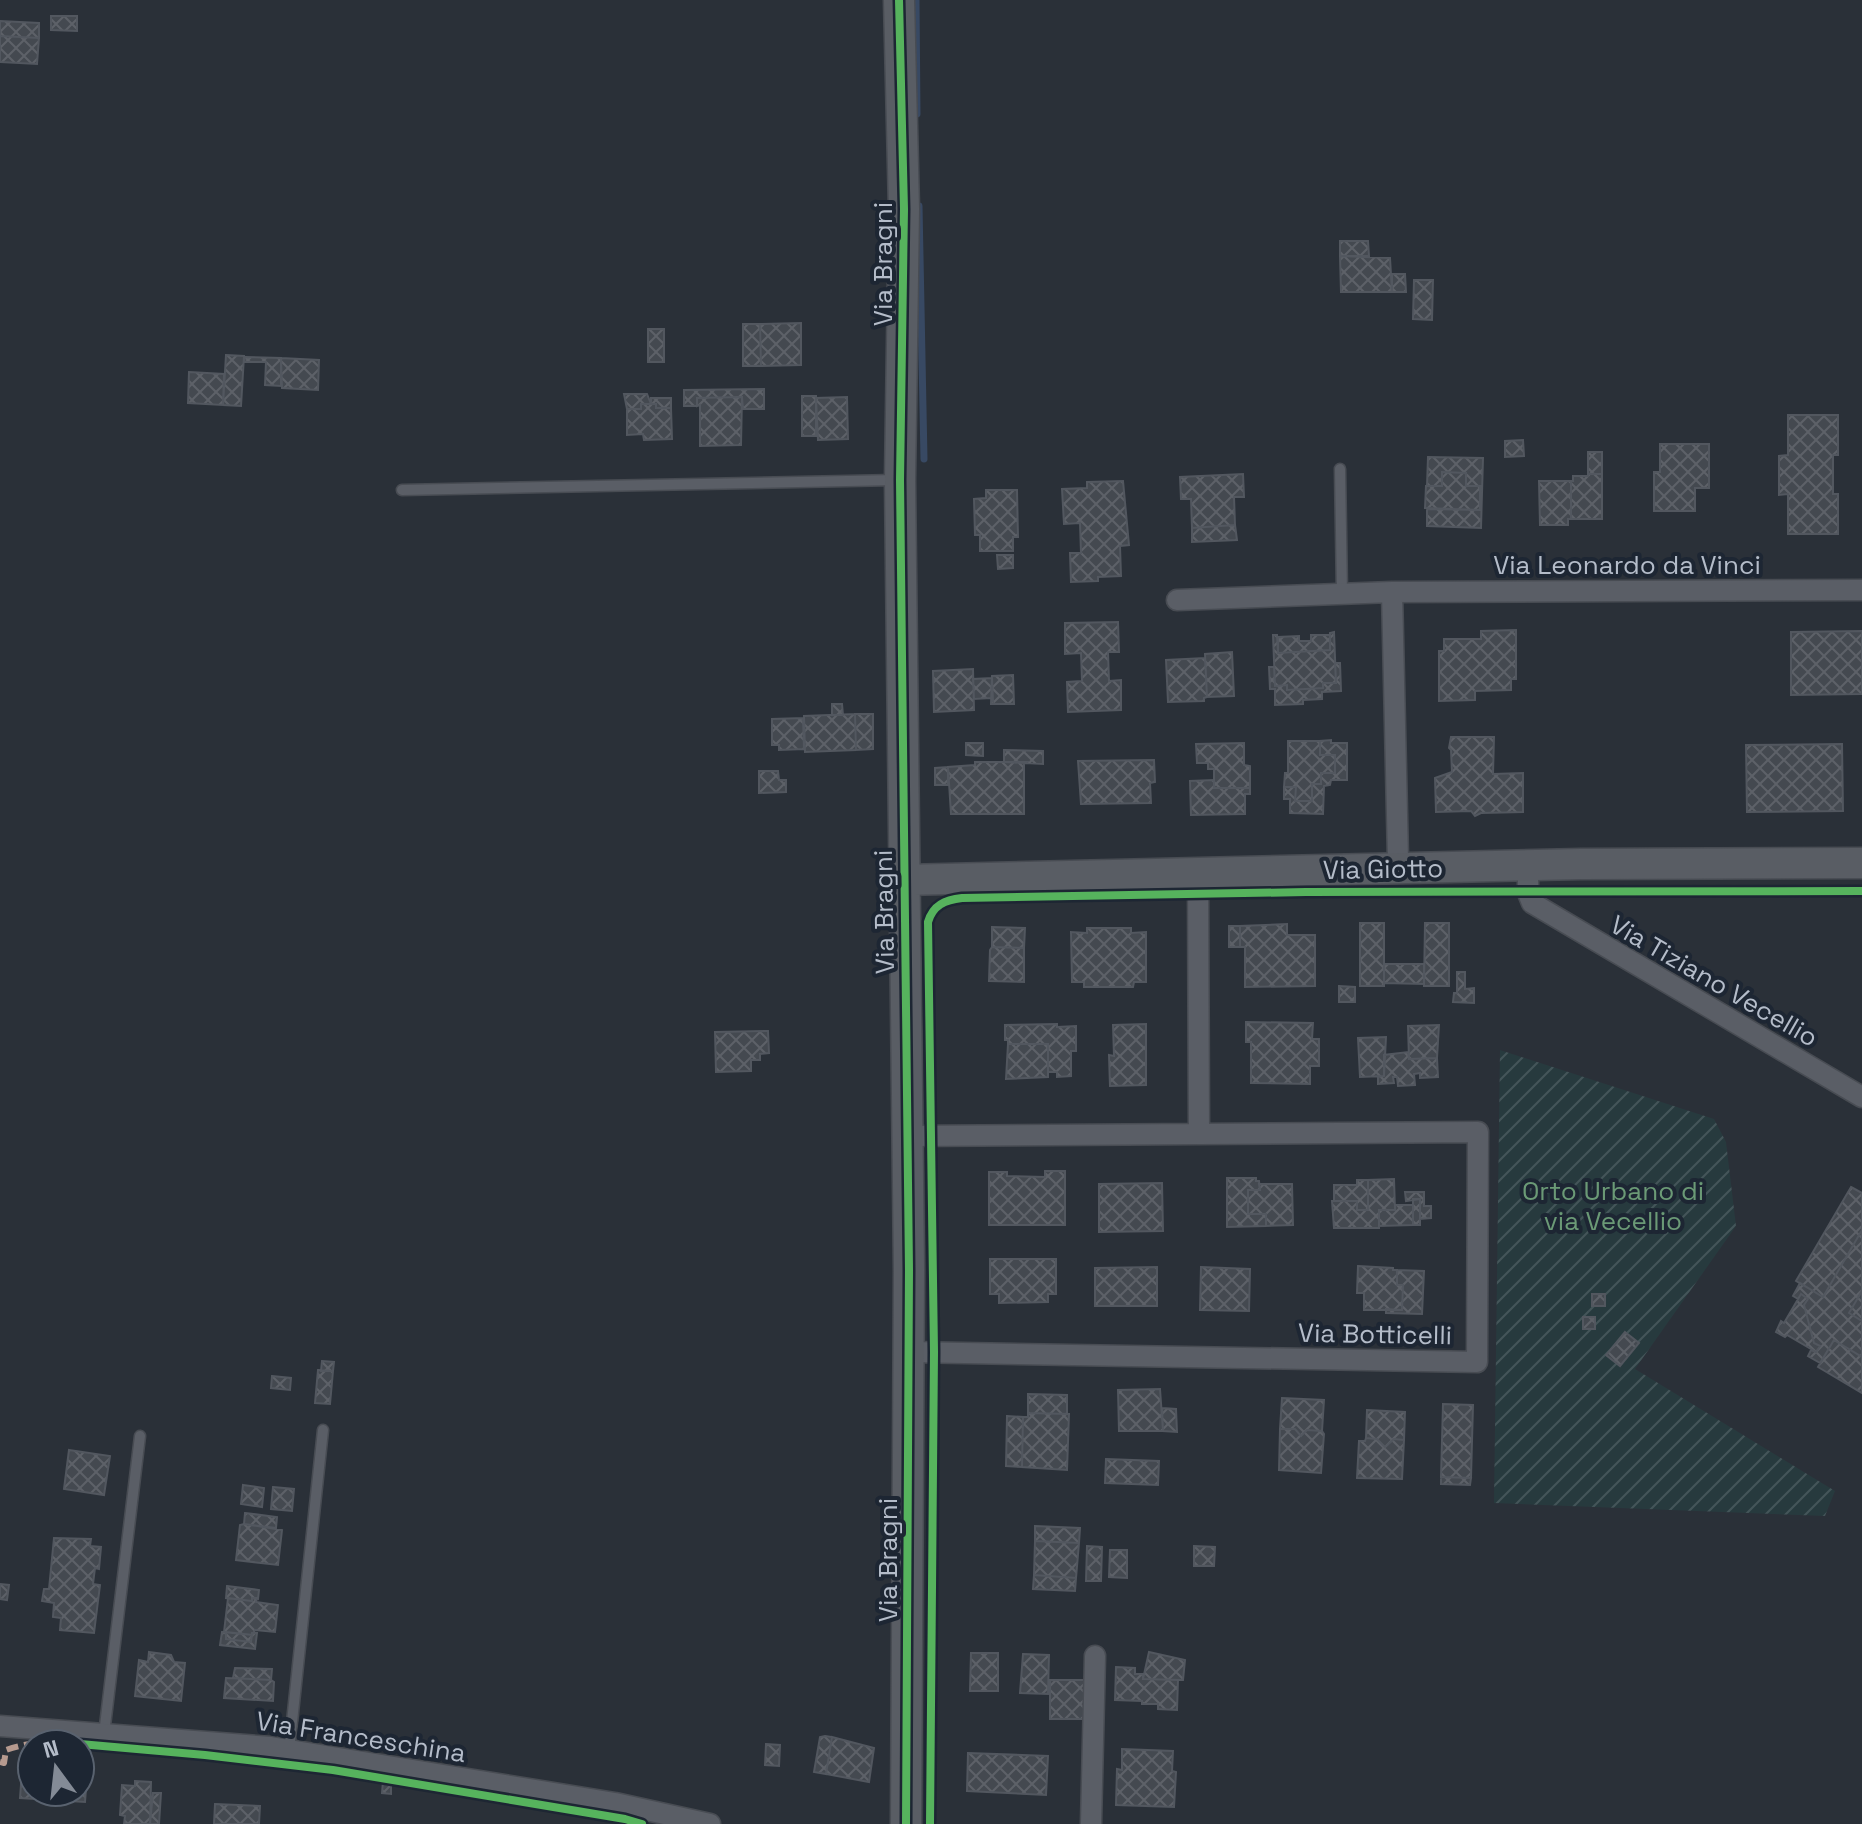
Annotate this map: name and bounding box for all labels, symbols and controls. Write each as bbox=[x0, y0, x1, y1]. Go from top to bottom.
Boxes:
street label: Via Bragni bbox=[866, 202, 900, 326]
street label: Via Leonardo da Vinci bbox=[1493, 548, 1761, 582]
street label: Via Bragni bbox=[866, 850, 902, 974]
street label: Via Giotto bbox=[1323, 851, 1443, 887]
street label: Via Tiziano Vecellio bbox=[1604, 908, 1824, 1054]
park label: Orto Urbano di via Vecellio bbox=[1522, 1174, 1704, 1238]
street label: Via Botticelli bbox=[1298, 1316, 1452, 1352]
street label: Via Bragni bbox=[871, 1498, 905, 1622]
street label: Via Franceschina bbox=[254, 1704, 468, 1770]
north arrow bbox=[16, 1728, 96, 1808]
text: N bbox=[40, 1733, 62, 1764]

